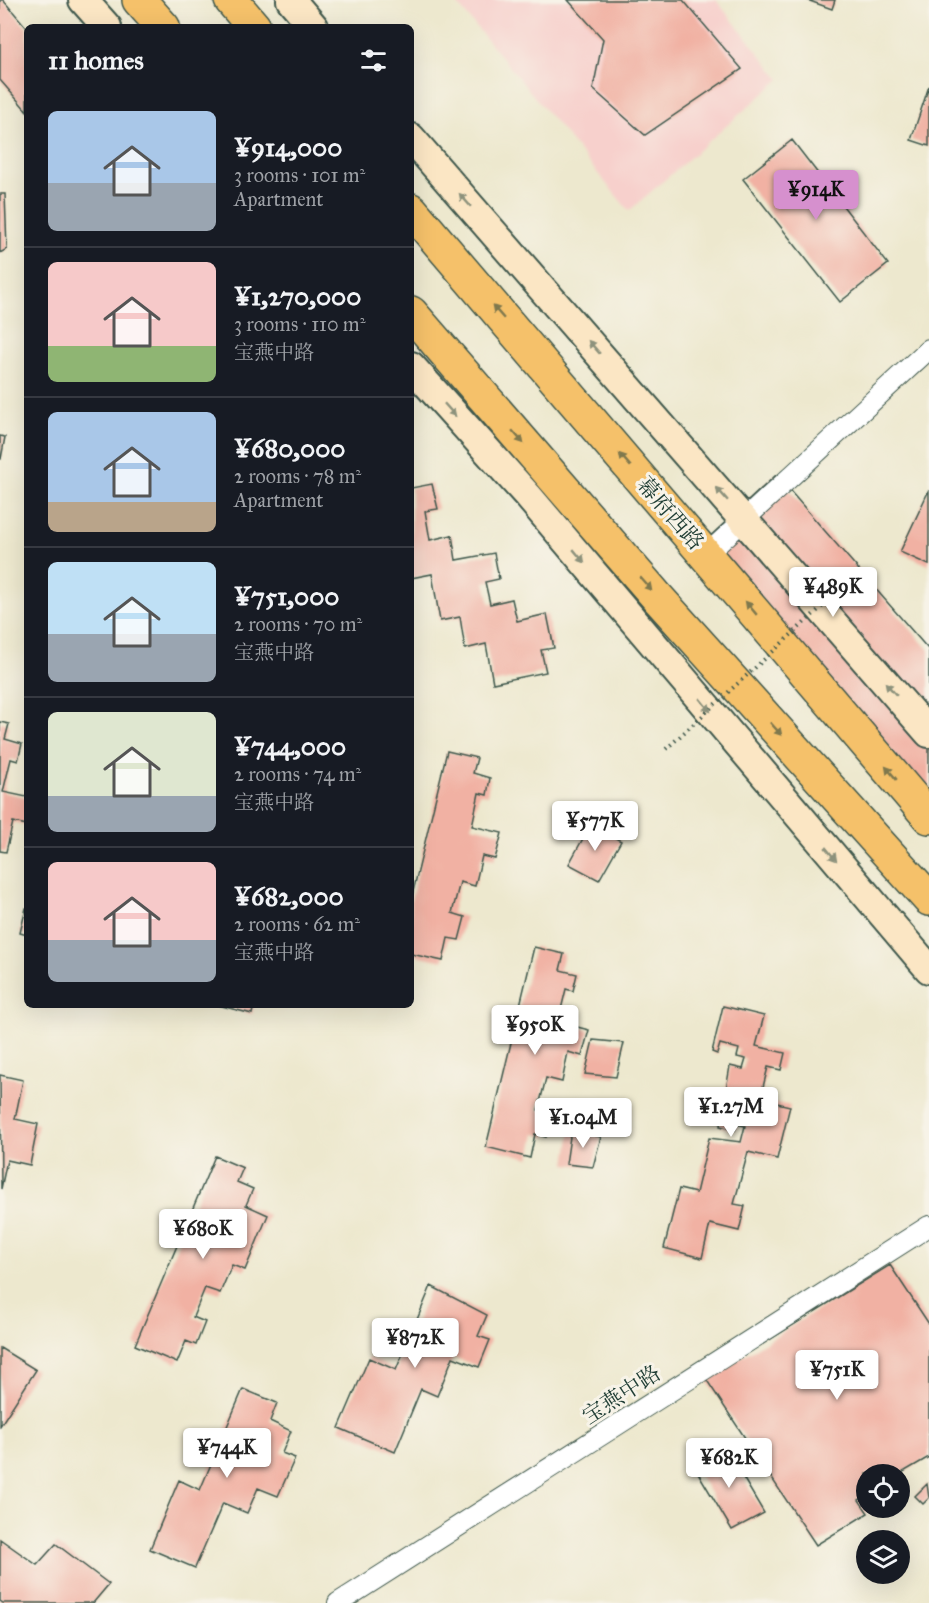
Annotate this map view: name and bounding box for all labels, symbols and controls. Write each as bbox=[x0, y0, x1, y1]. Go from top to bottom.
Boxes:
text: 11 homes bbox=[48, 44, 144, 76]
icon: filters bbox=[357, 44, 390, 77]
text: ¥914,000 bbox=[234, 131, 342, 163]
icon: home bbox=[96, 135, 168, 207]
text: 3 rooms · 101 m² bbox=[234, 163, 365, 187]
pin: ¥914K bbox=[774, 170, 858, 221]
text: ¥914K bbox=[788, 177, 844, 201]
text: Apartment bbox=[234, 187, 323, 211]
one-way arrow bbox=[459, 193, 472, 208]
text: ¥1,270,000 bbox=[234, 280, 361, 312]
icon: home bbox=[96, 286, 168, 358]
one-way arrow bbox=[492, 305, 505, 320]
text: 3 rooms · 110 m² bbox=[234, 312, 365, 336]
one-way arrow bbox=[587, 339, 600, 355]
text: 宝燕中路 bbox=[234, 340, 314, 364]
one-way arrow bbox=[443, 402, 457, 417]
one-way arrow bbox=[511, 429, 524, 444]
text: ¥680,000 bbox=[234, 432, 345, 464]
icon: home bbox=[96, 436, 168, 508]
one-way arrow bbox=[619, 453, 632, 468]
text: 2 rooms · 78 m² bbox=[234, 464, 361, 488]
street label: 幕府西路 bbox=[632, 471, 710, 555]
one-way arrow bbox=[716, 487, 729, 502]
text: Apartment bbox=[234, 488, 323, 512]
one-way arrow bbox=[572, 548, 585, 564]
pin: ¥489K bbox=[791, 567, 875, 618]
text: ¥489K bbox=[803, 574, 863, 598]
one-way arrow bbox=[639, 576, 652, 591]
text: ¥751,000 bbox=[234, 580, 339, 612]
icon: home bbox=[96, 586, 168, 658]
one-way arrow bbox=[745, 600, 758, 616]
text: 2 rooms · 70 m² bbox=[234, 612, 362, 636]
text: 宝燕中路 bbox=[234, 640, 314, 664]
one-way arrow bbox=[884, 681, 897, 697]
one-way arrow bbox=[698, 697, 711, 712]
one-way arrow bbox=[769, 721, 782, 736]
text: ¥744,000 bbox=[234, 730, 346, 762]
icon: home bbox=[96, 736, 168, 808]
text: 2 rooms · 74 m² bbox=[234, 762, 361, 786]
one-way arrow bbox=[885, 766, 898, 781]
text: 宝燕中路 bbox=[234, 790, 314, 814]
pin: ¥577K bbox=[553, 801, 637, 852]
text: ¥577K bbox=[566, 808, 624, 832]
one-way arrow bbox=[824, 846, 837, 861]
text: ¥682,000 bbox=[234, 880, 344, 912]
icon: home bbox=[96, 886, 168, 958]
text: 2 rooms · 62 m² bbox=[234, 912, 360, 936]
text: 宝燕中路 bbox=[234, 940, 314, 964]
pin: ¥950K bbox=[493, 1005, 577, 1056]
text: ¥950K bbox=[505, 1012, 565, 1036]
pin: ¥1.27M bbox=[682, 1087, 780, 1138]
text: ¥1.27M bbox=[698, 1094, 764, 1118]
pin: ¥1.04M bbox=[534, 1098, 632, 1149]
text: ¥1.04M bbox=[549, 1105, 617, 1129]
pin: ¥680K bbox=[161, 1209, 245, 1260]
text: ¥680K bbox=[173, 1216, 233, 1240]
pin: ¥872K bbox=[373, 1318, 457, 1369]
text: ¥872K bbox=[386, 1325, 444, 1349]
pin: ¥751K bbox=[795, 1350, 879, 1401]
text: ¥751K bbox=[809, 1357, 865, 1381]
street label: 宝燕中路 bbox=[577, 1359, 666, 1430]
pin: ¥744K bbox=[185, 1428, 269, 1479]
text: ¥744K bbox=[197, 1435, 257, 1459]
pin: ¥682K bbox=[687, 1438, 771, 1489]
text: ¥682K bbox=[700, 1445, 758, 1469]
map controls bbox=[856, 1464, 910, 1584]
button: locate bbox=[856, 1464, 910, 1518]
button: layers bbox=[856, 1530, 910, 1584]

